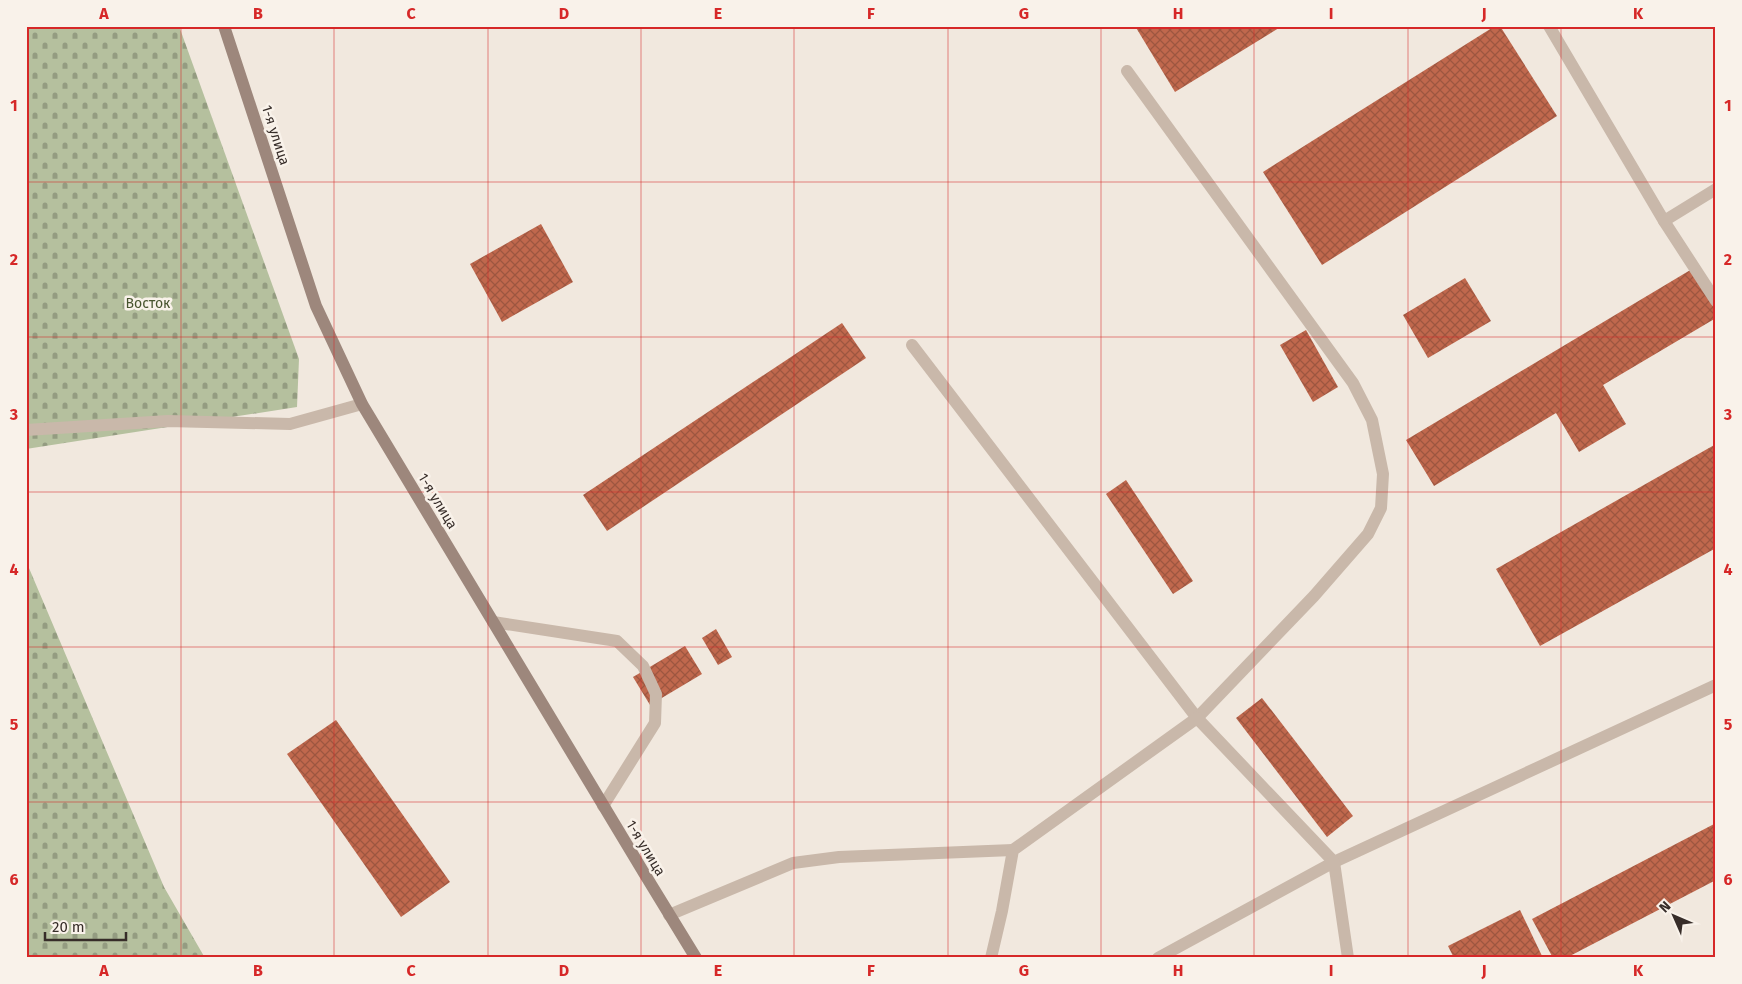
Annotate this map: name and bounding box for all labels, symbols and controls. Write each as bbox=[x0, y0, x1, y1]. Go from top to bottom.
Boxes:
text: A bbox=[98, 4, 109, 23]
text: B bbox=[253, 4, 263, 23]
text: C bbox=[406, 4, 416, 23]
text: D bbox=[559, 4, 569, 23]
text: E bbox=[714, 4, 722, 23]
text: F bbox=[867, 4, 875, 23]
text: G bbox=[1019, 4, 1029, 23]
text: H bbox=[1173, 4, 1183, 23]
text: I bbox=[1329, 4, 1333, 23]
text: J bbox=[1480, 4, 1487, 23]
text: K bbox=[1633, 4, 1644, 23]
text: 1 bbox=[10, 96, 18, 115]
text: 1 bbox=[1724, 96, 1732, 115]
street label: 1-я улица bbox=[258, 103, 293, 167]
text: 2 bbox=[10, 250, 18, 269]
text: 2 bbox=[1724, 250, 1732, 269]
park label: Восток bbox=[126, 295, 171, 312]
text: 3 bbox=[9, 405, 18, 424]
text: 3 bbox=[1723, 405, 1732, 424]
street label: 1-я улица bbox=[414, 470, 461, 532]
text: 4 bbox=[9, 560, 19, 579]
text: 4 bbox=[1723, 560, 1733, 579]
text: 5 bbox=[10, 715, 19, 734]
text: 5 bbox=[1724, 715, 1733, 734]
street label: 1-я улица bbox=[622, 817, 669, 879]
text: 6 bbox=[9, 870, 19, 889]
text: 6 bbox=[1723, 870, 1733, 889]
north arrow bbox=[1650, 892, 1700, 942]
text: N bbox=[1656, 898, 1674, 916]
scale bar bbox=[45, 909, 126, 941]
text: 20 m bbox=[52, 918, 85, 936]
text: A bbox=[98, 961, 109, 980]
text: B bbox=[253, 961, 263, 980]
text: C bbox=[406, 961, 416, 980]
text: D bbox=[559, 961, 569, 980]
text: E bbox=[714, 961, 722, 980]
text: F bbox=[867, 961, 875, 980]
text: G bbox=[1019, 961, 1029, 980]
text: H bbox=[1173, 961, 1183, 980]
text: I bbox=[1329, 961, 1333, 980]
text: J bbox=[1480, 961, 1487, 980]
text: K bbox=[1633, 961, 1644, 980]

